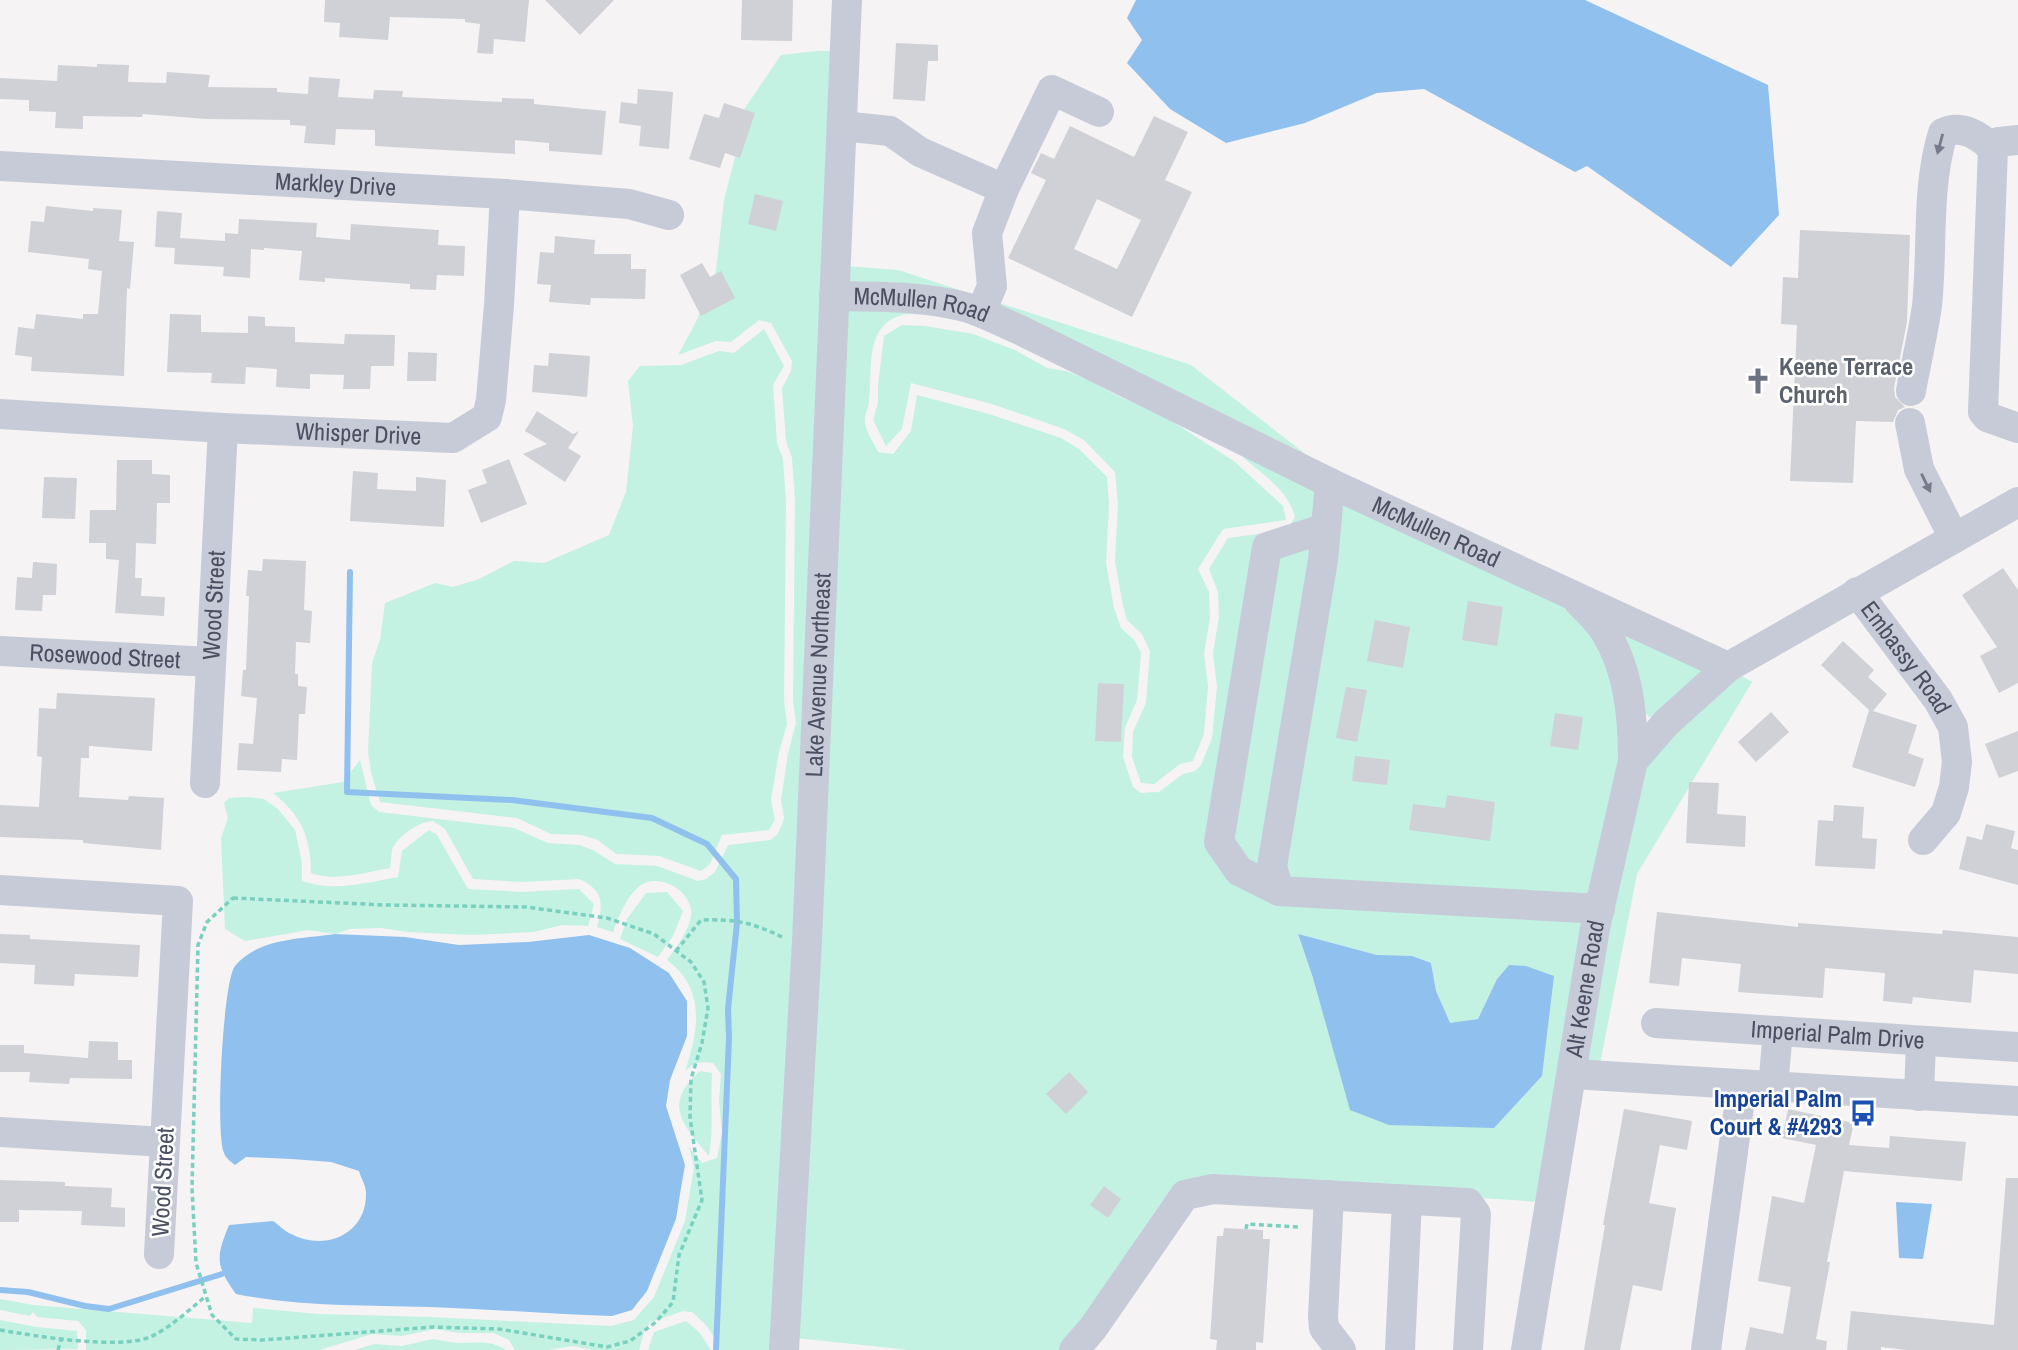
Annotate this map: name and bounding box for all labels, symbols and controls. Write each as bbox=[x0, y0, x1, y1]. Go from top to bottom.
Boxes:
one-way arrow bbox=[1935, 134, 1945, 155]
street label: Markley Drive bbox=[274, 164, 397, 203]
street label: McMullen Road bbox=[853, 279, 995, 329]
place label: Keene Terrace Church bbox=[1779, 350, 1913, 410]
church icon: Keene Terrace Church bbox=[1743, 366, 1773, 396]
street label: Whisper Drive bbox=[295, 414, 422, 452]
one-way arrow bbox=[1920, 473, 1931, 493]
street label: McMullen Road bbox=[1368, 488, 1505, 574]
street label: Wood Street bbox=[194, 549, 232, 661]
street label: Lake Avenue Northeast bbox=[797, 572, 838, 778]
street label: Embassy Road bbox=[1854, 594, 1960, 719]
street label: Rosewood Street bbox=[29, 636, 182, 675]
street label: Alt Keene Road bbox=[1557, 917, 1611, 1060]
street label: Imperial Palm Drive bbox=[1750, 1012, 1926, 1056]
place label: Imperial Palm Court & #4293 bbox=[1710, 1082, 1842, 1142]
bus stop icon: Imperial Palm Court & #4293 bbox=[1848, 1098, 1878, 1128]
street label: Wood Street bbox=[143, 1126, 181, 1237]

